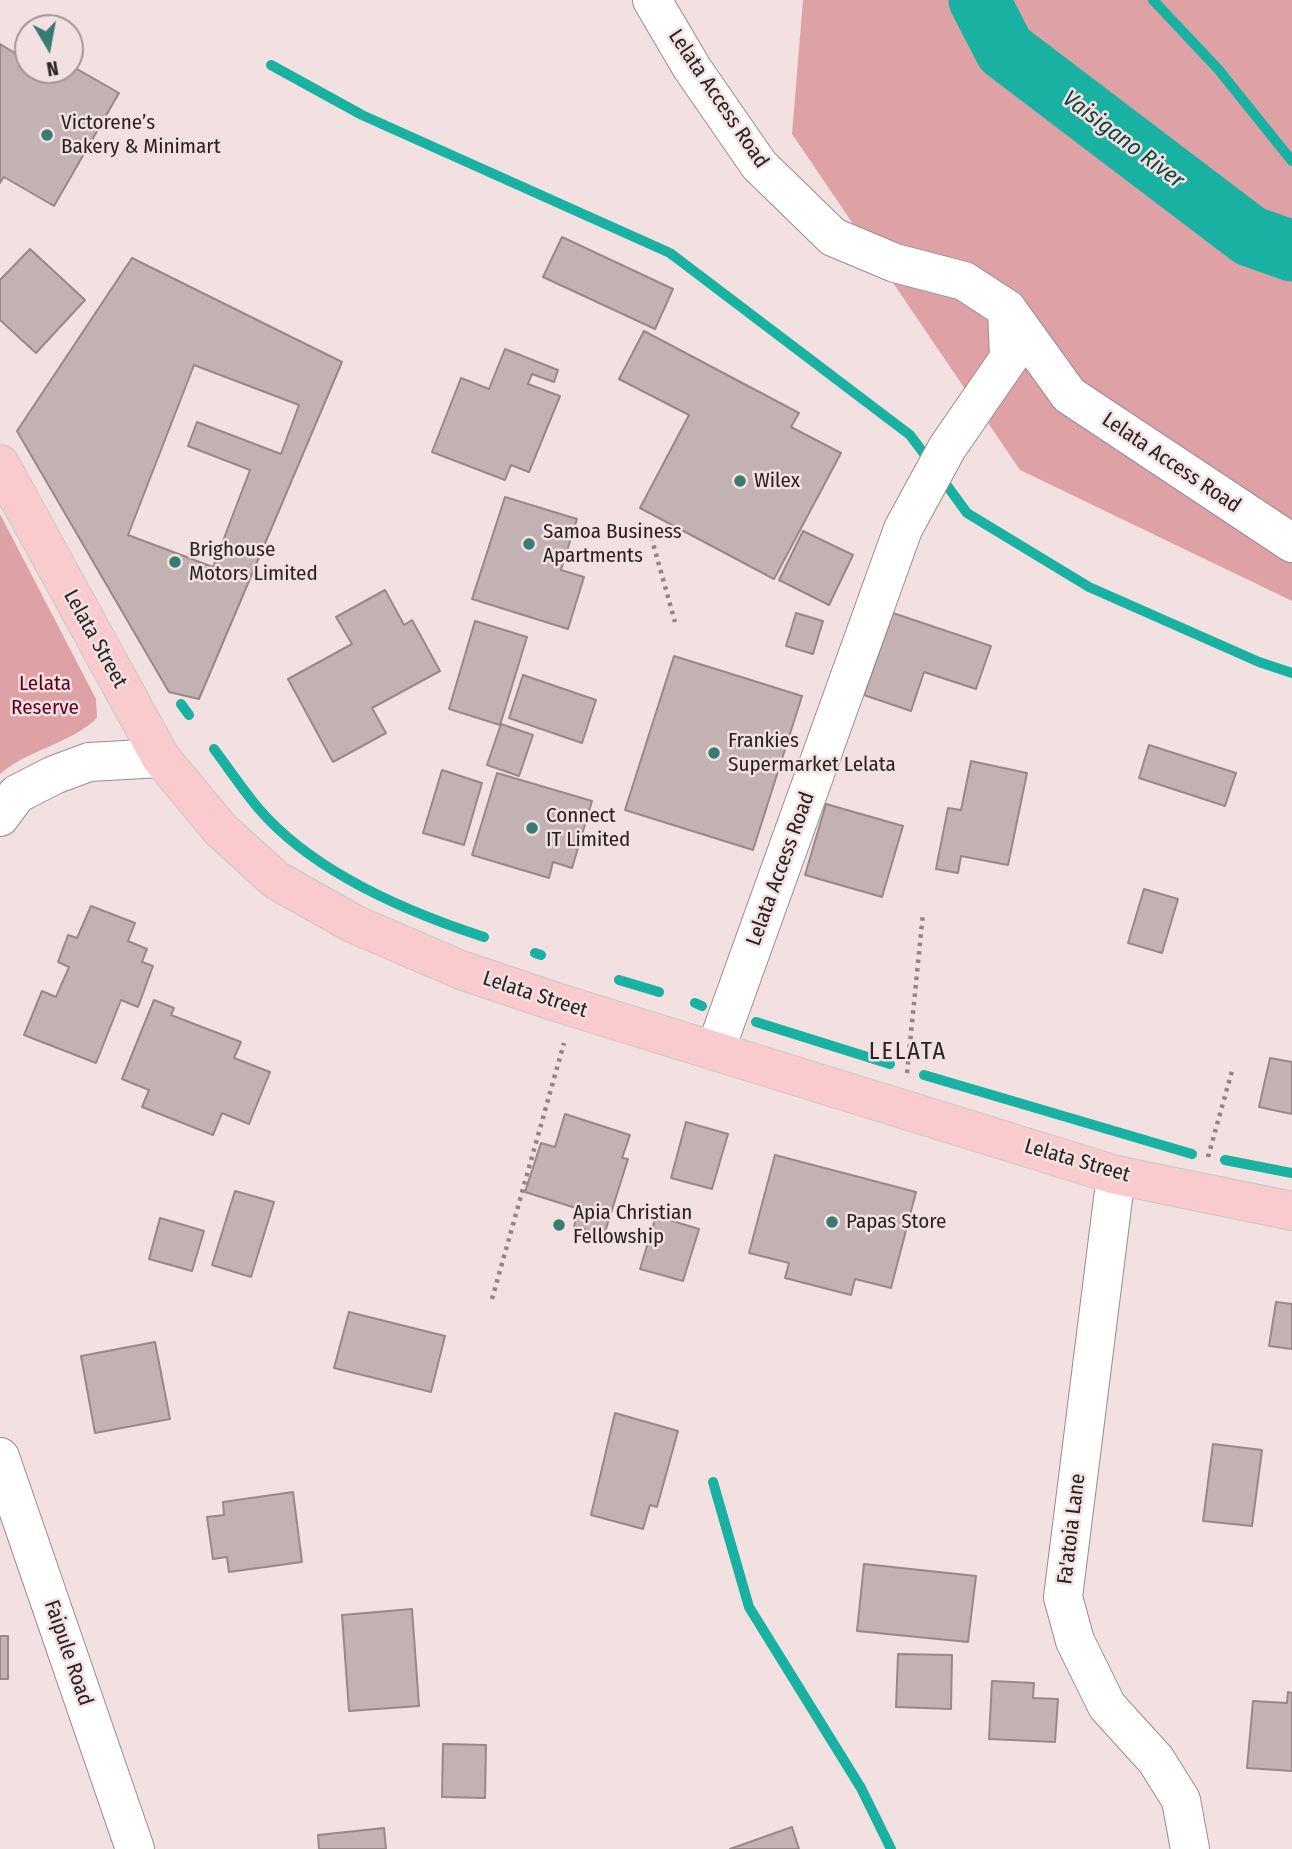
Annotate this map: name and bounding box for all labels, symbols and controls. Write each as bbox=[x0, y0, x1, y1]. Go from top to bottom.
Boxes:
north arrow bbox=[14, 14, 84, 84]
street label: Lelata Access Road bbox=[662, 25, 774, 173]
text: N bbox=[45, 56, 60, 81]
water label: Vaisigano River bbox=[1057, 85, 1189, 195]
place label: Victorene’s Bakery & Minimart bbox=[61, 110, 220, 160]
marker: Victorene’s Bakery & Minimart bbox=[39, 127, 55, 143]
street label: Lelata Access Road bbox=[1097, 407, 1245, 519]
place label: Wilex bbox=[754, 468, 800, 494]
marker: Wilex bbox=[732, 473, 748, 489]
place label: Samoa Business Apartments bbox=[543, 519, 682, 569]
marker: Samoa Business Apartments bbox=[521, 536, 537, 552]
place label: Brighouse Motors Limited bbox=[189, 537, 318, 587]
marker: Brighouse Motors Limited bbox=[167, 554, 183, 570]
street label: Lelata Street bbox=[58, 585, 132, 693]
park label: Lelata Reserve bbox=[11, 671, 79, 721]
place label: Frankies Supermarket Lelata bbox=[728, 728, 896, 778]
marker: Frankies Supermarket Lelata bbox=[706, 745, 722, 761]
street label: Lelata Access Road bbox=[742, 789, 820, 949]
place label: Connect IT Limited bbox=[546, 803, 630, 853]
marker: Connect IT Limited bbox=[524, 820, 540, 836]
street label: Lelata Street bbox=[479, 966, 591, 1024]
district label: LELATA bbox=[870, 1038, 946, 1066]
street label: Lelata Street bbox=[1021, 1134, 1133, 1188]
place label: Apia Christian Fellowship bbox=[573, 1200, 692, 1250]
place label: Papas Store bbox=[846, 1209, 946, 1235]
marker: Papas Store bbox=[824, 1214, 840, 1230]
marker: Apia Christian Fellowship bbox=[551, 1217, 567, 1233]
street label: Fa'atoia Lane bbox=[1053, 1472, 1091, 1586]
street label: Faipule Road bbox=[38, 1597, 98, 1709]

